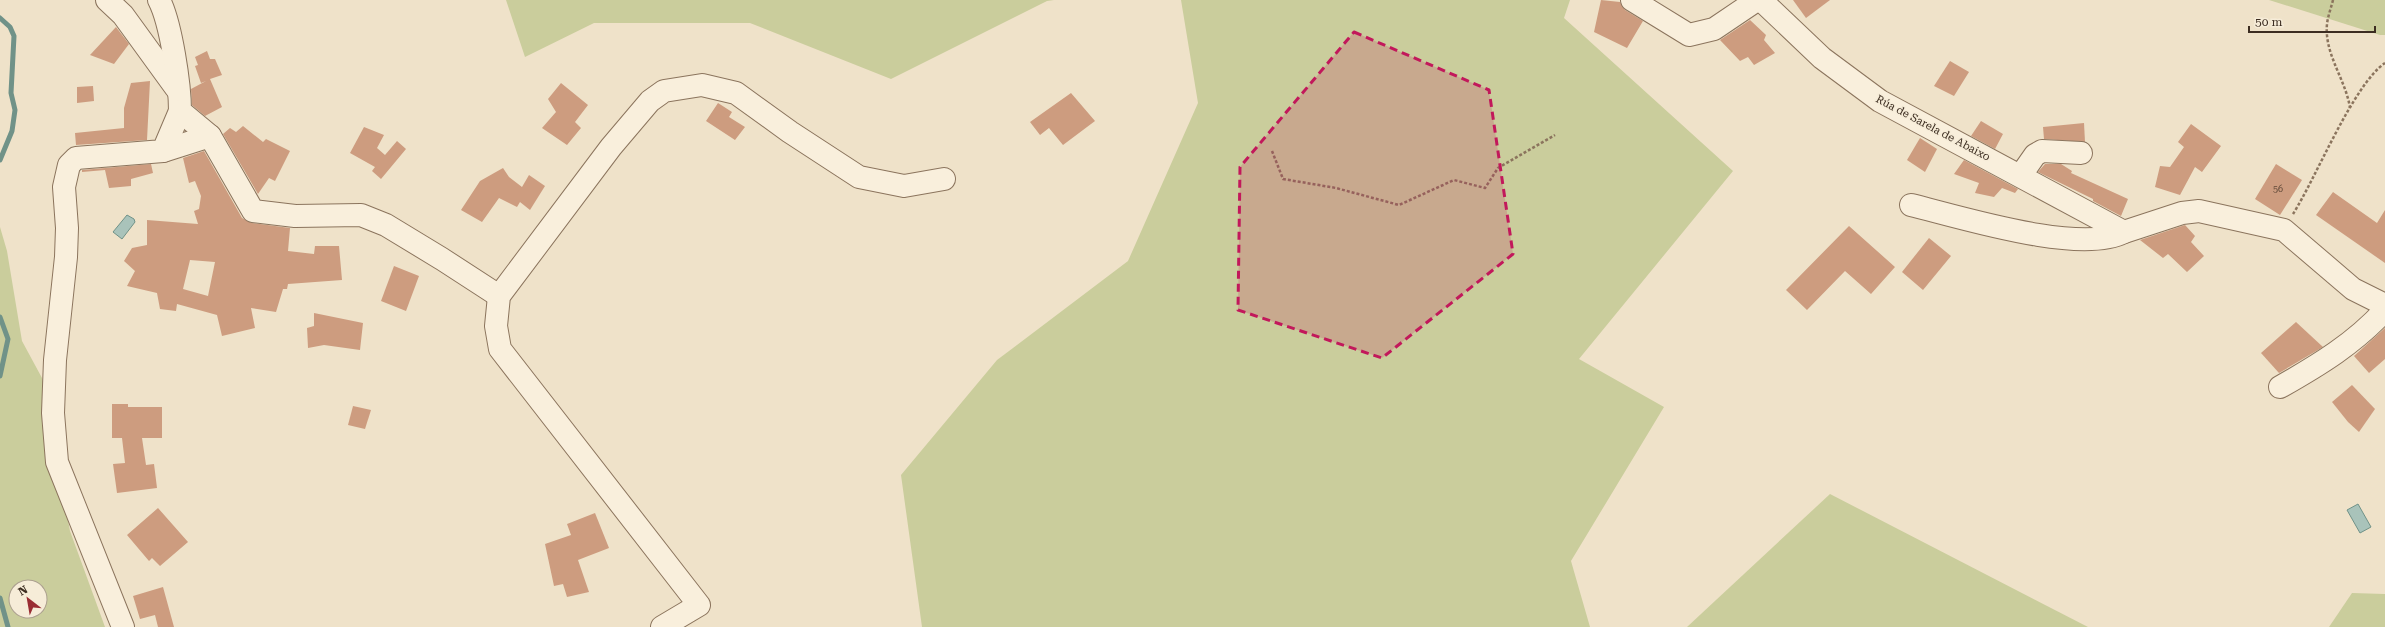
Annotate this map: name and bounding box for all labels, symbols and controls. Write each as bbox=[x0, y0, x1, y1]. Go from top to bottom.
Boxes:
scale bar bbox=[2249, 8, 2375, 34]
text: 50 m bbox=[2255, 15, 2282, 29]
street label: Rúa de Sarela de Abaixo bbox=[1874, 92, 1993, 164]
house number: 56 bbox=[2273, 184, 2283, 194]
north arrow bbox=[8, 579, 48, 619]
text: N bbox=[16, 583, 31, 599]

